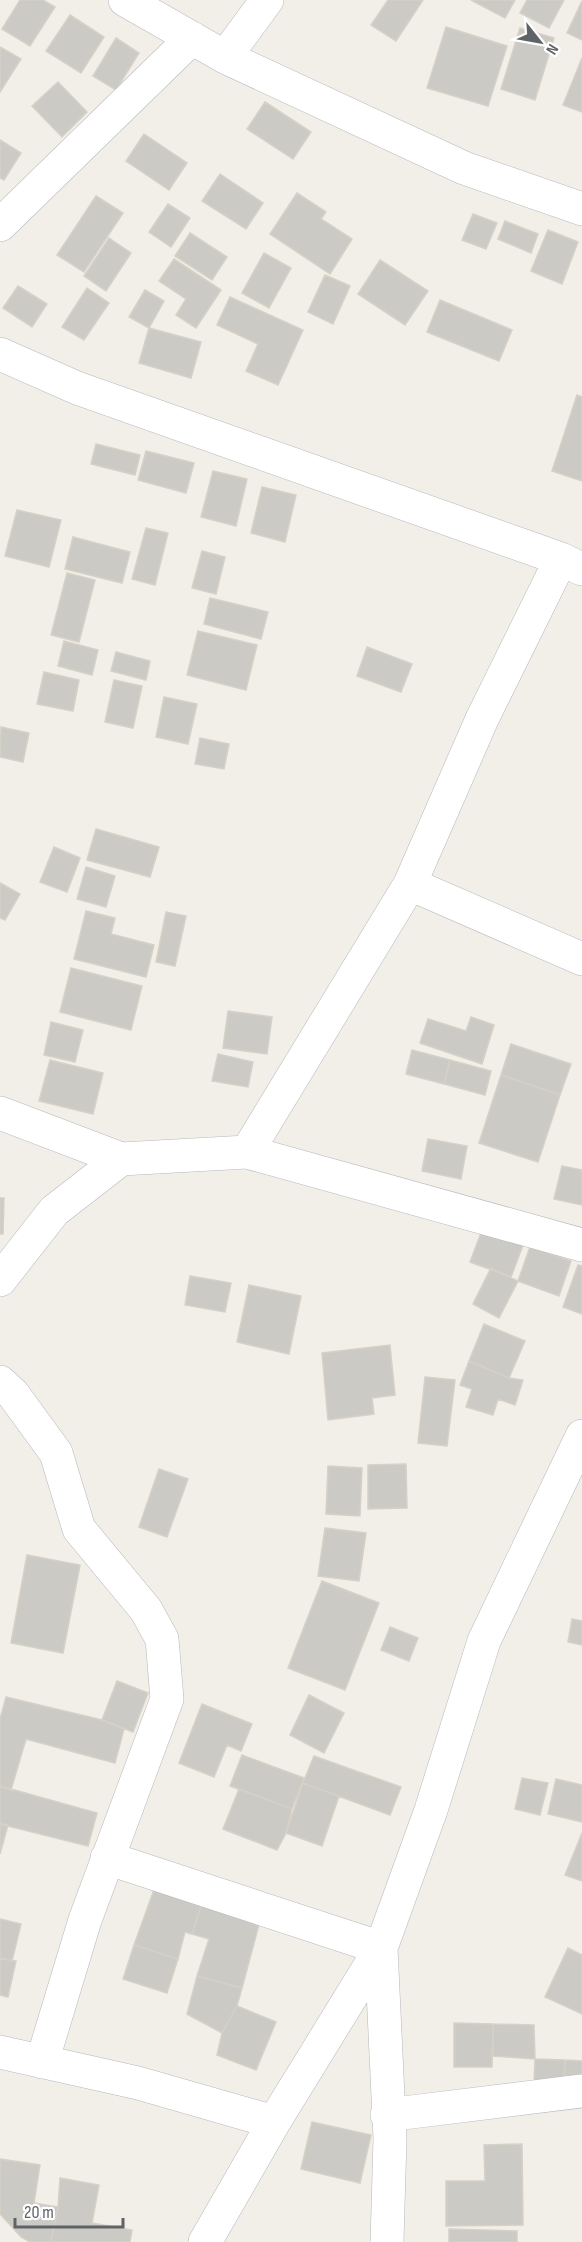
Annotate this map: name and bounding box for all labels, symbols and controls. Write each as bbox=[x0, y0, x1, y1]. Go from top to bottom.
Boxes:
north arrow bbox=[510, 12, 570, 72]
text: N bbox=[541, 40, 562, 58]
scale bar bbox=[15, 2191, 123, 2229]
text: 20 m bbox=[24, 2202, 54, 2223]

